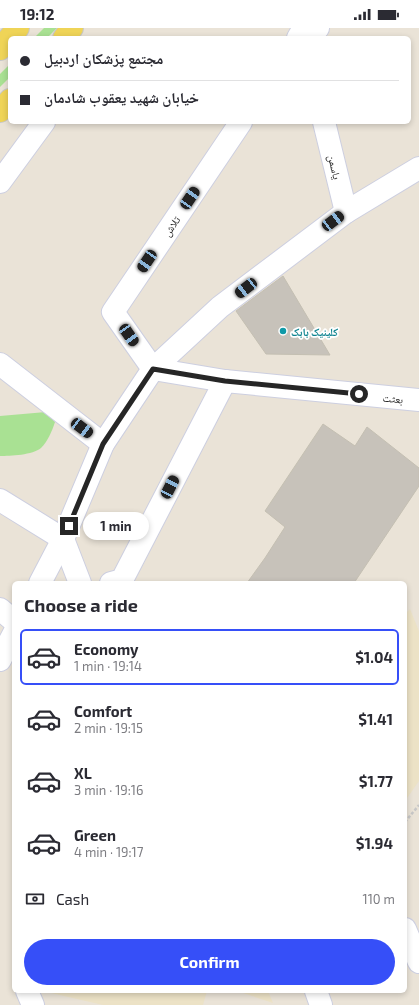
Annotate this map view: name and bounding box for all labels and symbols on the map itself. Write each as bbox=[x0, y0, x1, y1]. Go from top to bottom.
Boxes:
street label: یاسمن bbox=[325, 153, 344, 181]
car bbox=[178, 185, 202, 211]
car bbox=[320, 209, 346, 233]
street label: تلاش bbox=[160, 213, 184, 239]
car bbox=[135, 248, 159, 274]
car bbox=[233, 276, 259, 300]
car bbox=[117, 322, 141, 348]
place label: کلینیک بابک bbox=[291, 325, 338, 339]
marker: کلینیک بابک bbox=[278, 326, 288, 336]
route start bbox=[350, 385, 368, 403]
street label: بعثت bbox=[382, 390, 404, 406]
car bbox=[69, 416, 95, 440]
car bbox=[159, 474, 181, 500]
callout: 1 min bbox=[83, 512, 149, 540]
route end bbox=[60, 517, 78, 535]

